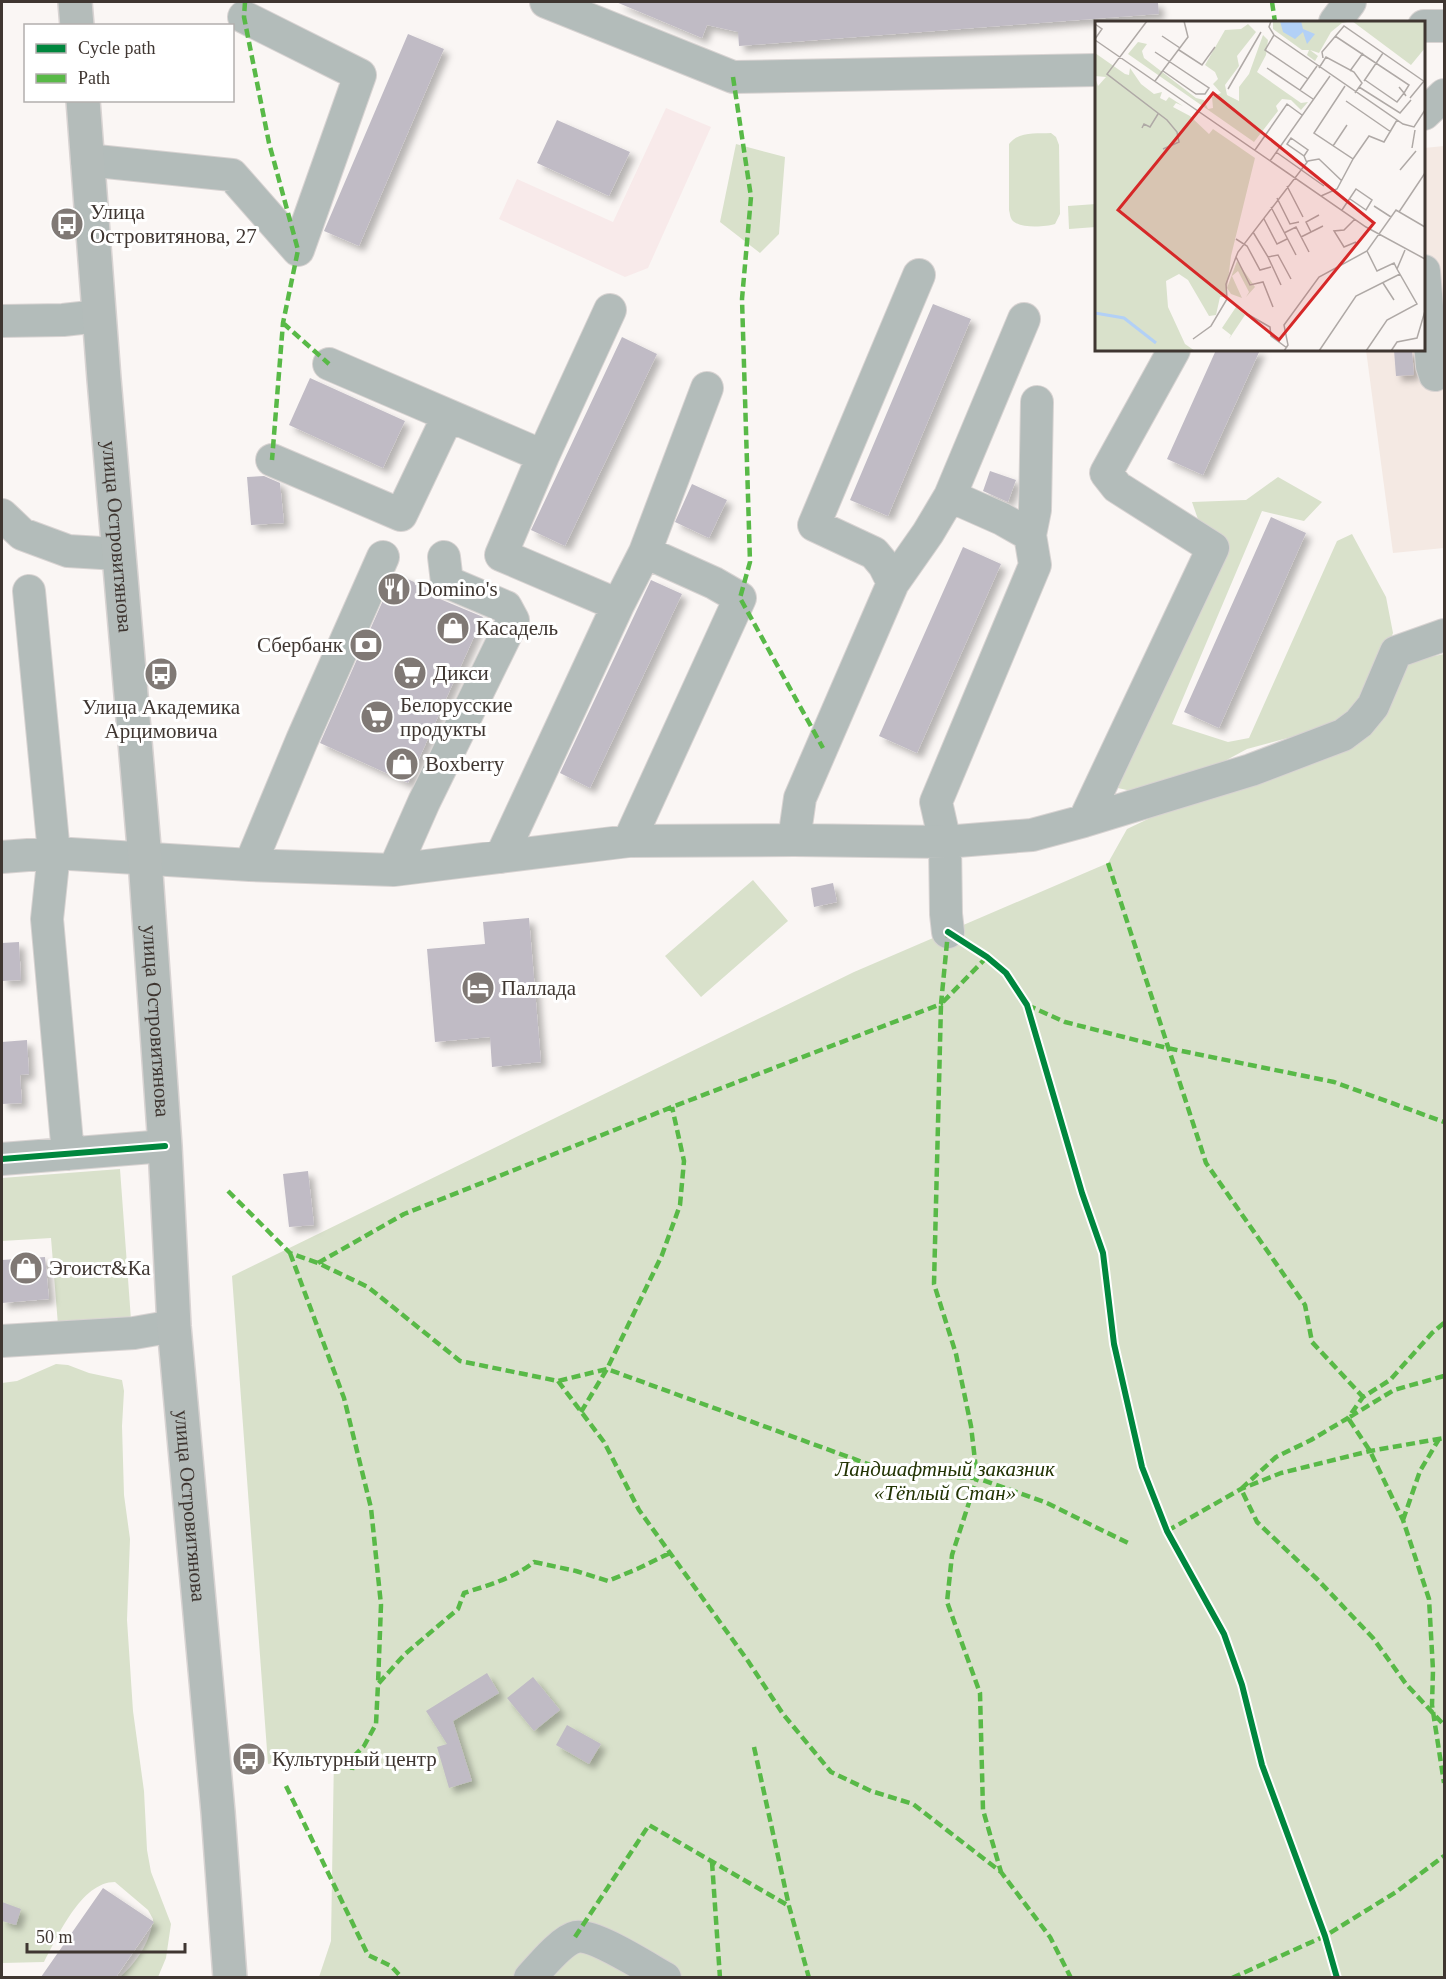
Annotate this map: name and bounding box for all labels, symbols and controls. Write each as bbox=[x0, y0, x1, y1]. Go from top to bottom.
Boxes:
inset map bbox=[1095, 21, 1425, 351]
legend bbox=[24, 24, 234, 102]
text: Cycle path bbox=[78, 38, 155, 58]
text: Path bbox=[78, 68, 110, 88]
place label: Улица Островитянова, 27 bbox=[90, 200, 257, 248]
bus stop icon: Улица Островитянова, 27 bbox=[49, 206, 85, 242]
street label: улица Островитянова bbox=[97, 440, 138, 634]
restaurant icon: Domino's bbox=[376, 571, 412, 607]
place label: Domino's bbox=[417, 577, 498, 601]
shop icon: Касадель bbox=[435, 610, 471, 646]
place label: Касадель bbox=[476, 616, 558, 640]
bank icon: Сбербанк bbox=[348, 627, 384, 663]
place label: Сбербанк bbox=[257, 633, 344, 657]
supermarket icon: Дикси bbox=[392, 655, 428, 691]
bus stop icon: Улица Академика Арцимовича bbox=[143, 656, 179, 692]
place label: Дикси bbox=[433, 661, 489, 685]
place label: Белорусские продукты bbox=[400, 693, 513, 741]
place label: Улица Академика Арцимовича bbox=[82, 695, 241, 743]
supermarket icon: Белорусские продукты bbox=[359, 699, 395, 735]
shop icon: Boxberry bbox=[384, 746, 420, 782]
place label: Boxberry bbox=[425, 752, 505, 776]
street label: улица Островитянова bbox=[138, 924, 175, 1119]
hotel icon: Паллада bbox=[460, 970, 496, 1006]
place label: Паллада bbox=[501, 976, 577, 1000]
shop icon: Эгоист&Ка bbox=[8, 1250, 44, 1286]
place label: Эгоист&Ка bbox=[49, 1256, 151, 1280]
street label: улица Островитянова bbox=[170, 1409, 211, 1603]
park label: Ландшафтный заказник «Тёплый Стан» bbox=[834, 1457, 1055, 1505]
bus stop icon: Культурный центр bbox=[231, 1741, 267, 1777]
place label: Культурный центр bbox=[272, 1747, 437, 1771]
scale bar bbox=[27, 1916, 184, 1954]
text: 50 m bbox=[36, 1927, 73, 1947]

